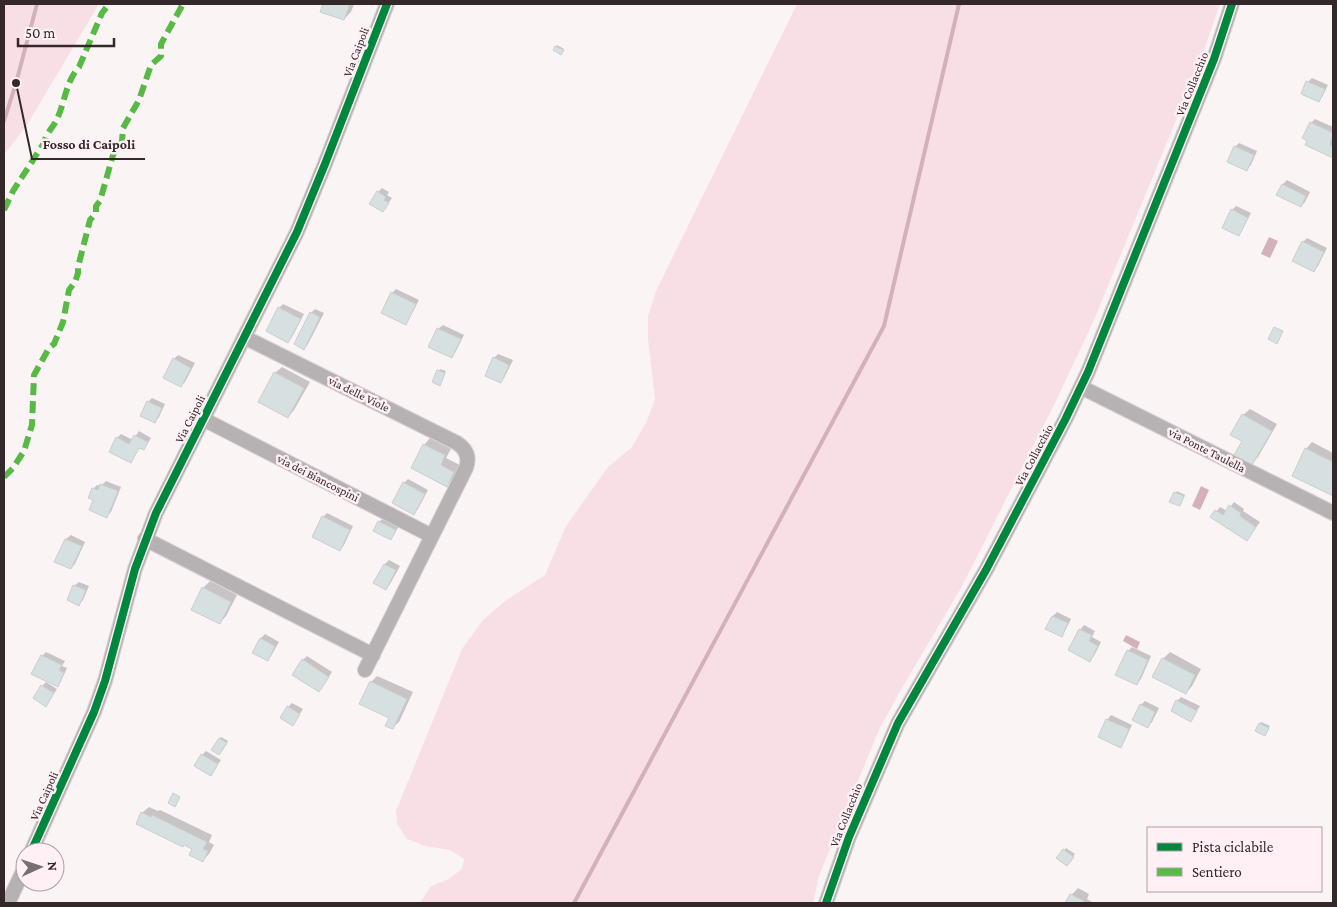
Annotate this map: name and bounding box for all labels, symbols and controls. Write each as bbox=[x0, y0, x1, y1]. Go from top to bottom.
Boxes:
scale bar bbox=[18, 15, 114, 47]
text: 50 m bbox=[25, 25, 55, 41]
street label: Via Caipoli bbox=[340, 25, 372, 79]
street label: Via Collacchio bbox=[1173, 50, 1211, 118]
callout: Fosso di Caipoli bbox=[32, 130, 145, 159]
text: Fosso di Caipoli bbox=[43, 136, 135, 152]
street label: via delle Viole bbox=[325, 373, 392, 415]
street label: Via Caipoli bbox=[172, 393, 208, 445]
street label: Via Collacchio bbox=[1012, 422, 1056, 488]
street label: via Ponte Taulella bbox=[1165, 424, 1248, 476]
street label: via dei Biancospini bbox=[274, 451, 361, 505]
street label: Via Caipoli bbox=[27, 769, 61, 823]
street label: Via Collacchio bbox=[827, 781, 865, 849]
legend bbox=[1147, 827, 1322, 892]
text: Pista ciclabile bbox=[1192, 839, 1274, 855]
north arrow bbox=[15, 842, 65, 892]
text: N bbox=[45, 861, 61, 872]
text: Sentiero bbox=[1192, 864, 1242, 880]

